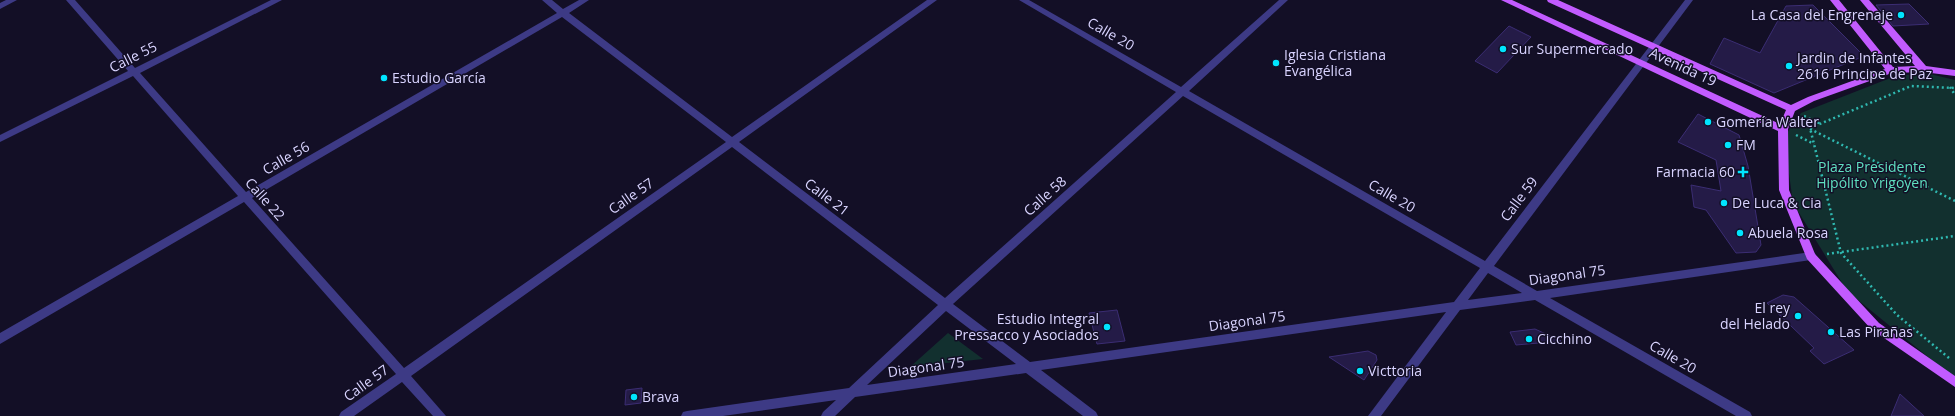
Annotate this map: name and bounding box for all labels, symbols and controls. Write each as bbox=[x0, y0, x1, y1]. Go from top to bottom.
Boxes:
place label: La Casa del Engrenaje bbox=[1751, 5, 1893, 24]
marker: La Casa del Engrenaje bbox=[1896, 10, 1906, 20]
street label: Calle 20 bbox=[1084, 13, 1138, 55]
street label: Calle 55 bbox=[106, 36, 160, 77]
place label: Sur Supermercado bbox=[1511, 39, 1633, 58]
street label: Avenida 19 bbox=[1647, 43, 1720, 90]
marker: Sur Supermercado bbox=[1498, 44, 1508, 54]
place label: Iglesia Cristiana Evangélica bbox=[1284, 45, 1386, 80]
place label: Jardin de Infantes 2616 Principe de Paz bbox=[1795, 48, 1932, 83]
marker: Iglesia Cristiana Evangélica bbox=[1271, 58, 1281, 68]
marker: Jardin de Infantes 2616 Principe de Paz bbox=[1784, 61, 1794, 71]
place label: Estudio García bbox=[392, 68, 486, 87]
marker: Estudio García bbox=[379, 73, 389, 83]
place label: Gomería Walter bbox=[1716, 112, 1819, 131]
marker: Gomería Walter bbox=[1703, 117, 1713, 127]
place label: FM bbox=[1736, 135, 1756, 154]
street label: Calle 56 bbox=[259, 137, 313, 179]
marker: FM bbox=[1723, 140, 1733, 150]
park label: Plaza Presidente Hipólito Yrigoyen bbox=[1816, 157, 1928, 192]
place label: Farmacia 60 bbox=[1656, 162, 1735, 181]
marker: Farmacia 60 bbox=[1738, 167, 1748, 177]
street label: Calle 58 bbox=[1019, 171, 1070, 220]
street label: Calle 22 bbox=[241, 173, 290, 224]
street label: Calle 57 bbox=[604, 173, 657, 218]
street label: Calle 59 bbox=[1496, 173, 1542, 225]
street label: Calle 21 bbox=[801, 174, 853, 220]
street label: Calle 20 bbox=[1365, 175, 1419, 217]
place label: De Luca & Cia bbox=[1732, 193, 1822, 212]
marker: De Luca & Cia bbox=[1719, 198, 1729, 208]
place label: Abuela Rosa bbox=[1748, 223, 1828, 242]
marker: Abuela Rosa bbox=[1735, 228, 1745, 238]
street label: Diagonal 75 bbox=[1527, 260, 1606, 289]
place label: El rey del Helado bbox=[1720, 298, 1791, 333]
street label: Diagonal 75 bbox=[1207, 306, 1286, 335]
place label: Estudio Integral Pressacco y Asociados bbox=[954, 309, 1099, 344]
marker: El rey del Helado bbox=[1793, 311, 1803, 321]
marker: Estudio Integral Pressacco y Asociados bbox=[1102, 322, 1112, 332]
place label: Las Pirañas bbox=[1839, 322, 1913, 341]
marker: Las Pirañas bbox=[1826, 327, 1836, 337]
place label: Cicchino bbox=[1537, 329, 1592, 348]
marker: Cicchino bbox=[1524, 334, 1534, 344]
street label: Calle 20 bbox=[1646, 336, 1700, 378]
street label: Diagonal 75 bbox=[886, 352, 965, 381]
street label: Calle 57 bbox=[339, 360, 392, 405]
place label: Victtoria bbox=[1368, 361, 1422, 380]
marker: Victtoria bbox=[1355, 366, 1365, 376]
place label: Brava bbox=[642, 387, 679, 406]
marker: Brava bbox=[629, 392, 639, 402]

